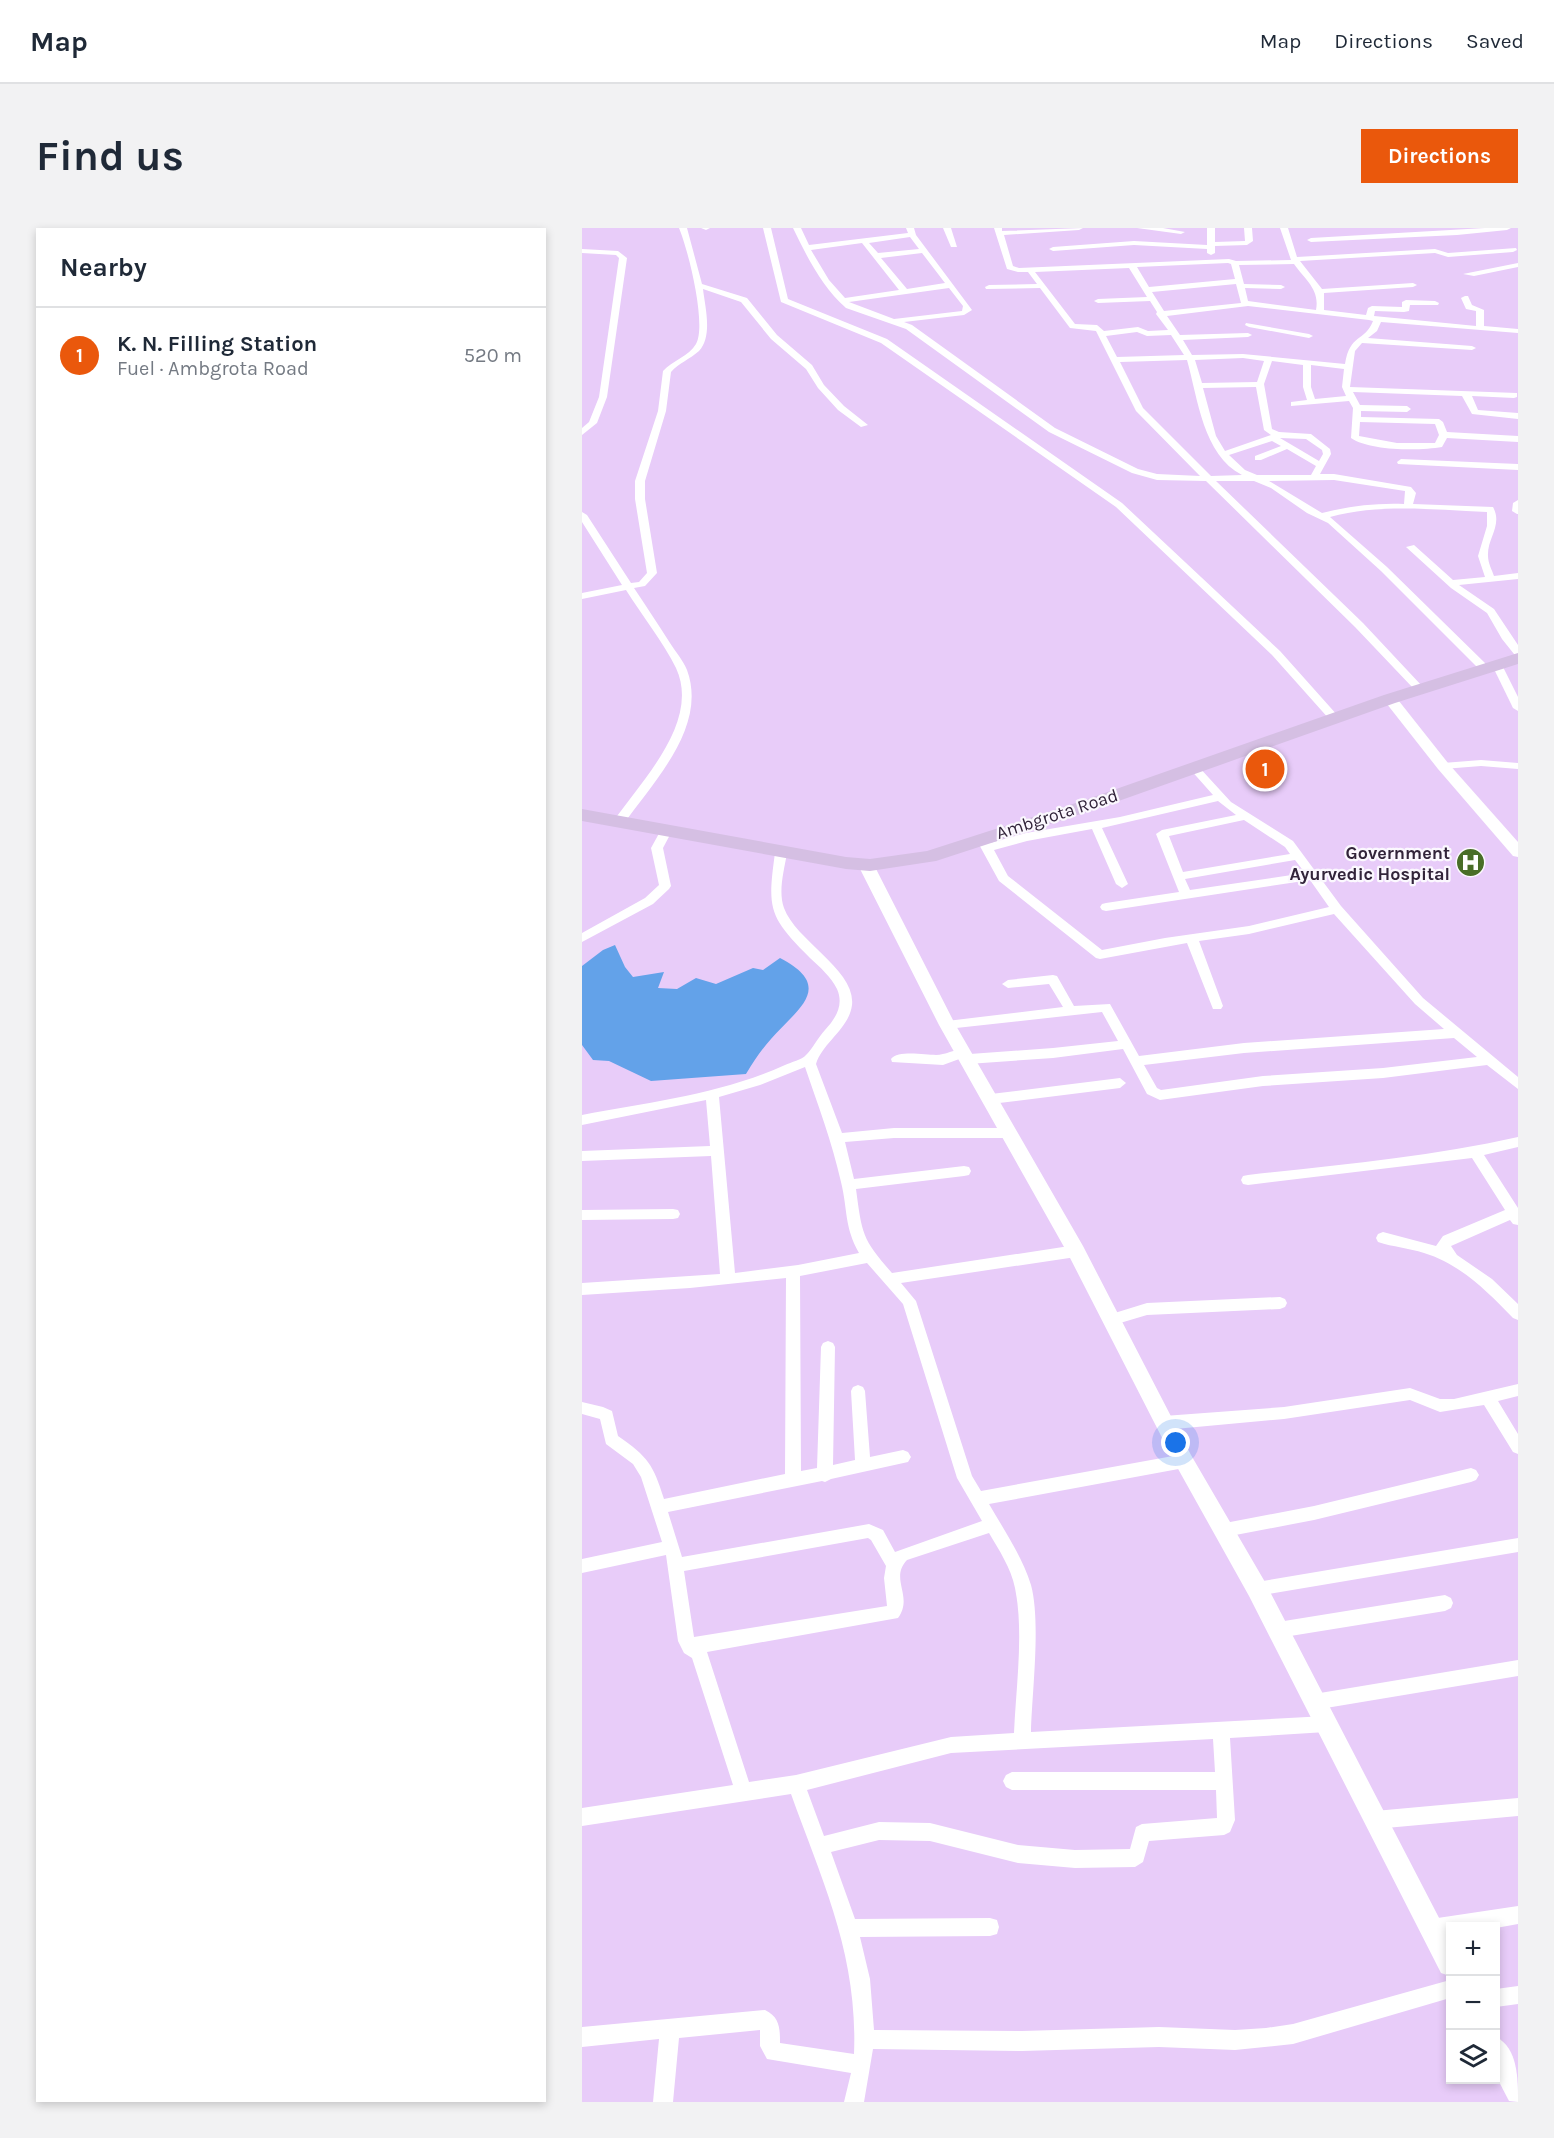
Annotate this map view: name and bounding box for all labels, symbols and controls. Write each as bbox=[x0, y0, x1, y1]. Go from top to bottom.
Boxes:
text: Map bbox=[30, 25, 88, 58]
text: Map bbox=[1260, 29, 1301, 53]
text: Directions bbox=[1334, 29, 1433, 53]
text: Saved bbox=[1466, 29, 1524, 53]
button: Directions bbox=[1361, 129, 1518, 183]
text: Find us bbox=[36, 131, 184, 181]
text: Nearby bbox=[60, 252, 147, 283]
text: K. N. Filling Station bbox=[117, 331, 317, 357]
text: 1 bbox=[76, 344, 83, 367]
text: 520 m bbox=[464, 344, 522, 367]
text: Fuel · Ambgrota Road bbox=[117, 357, 309, 380]
pin: 1 bbox=[1246, 746, 1284, 792]
street label: Ambgrota Road bbox=[993, 784, 1121, 844]
place label: Government Ayurvedic Hospital bbox=[1290, 842, 1450, 885]
hospital icon: Government Ayurvedic Hospital bbox=[1455, 847, 1487, 879]
your location bbox=[1161, 1428, 1190, 1457]
map controls bbox=[1446, 1922, 1500, 2084]
button: + bbox=[1446, 1922, 1500, 1976]
button: − bbox=[1446, 1976, 1500, 2030]
button: layers bbox=[1446, 2030, 1500, 2084]

